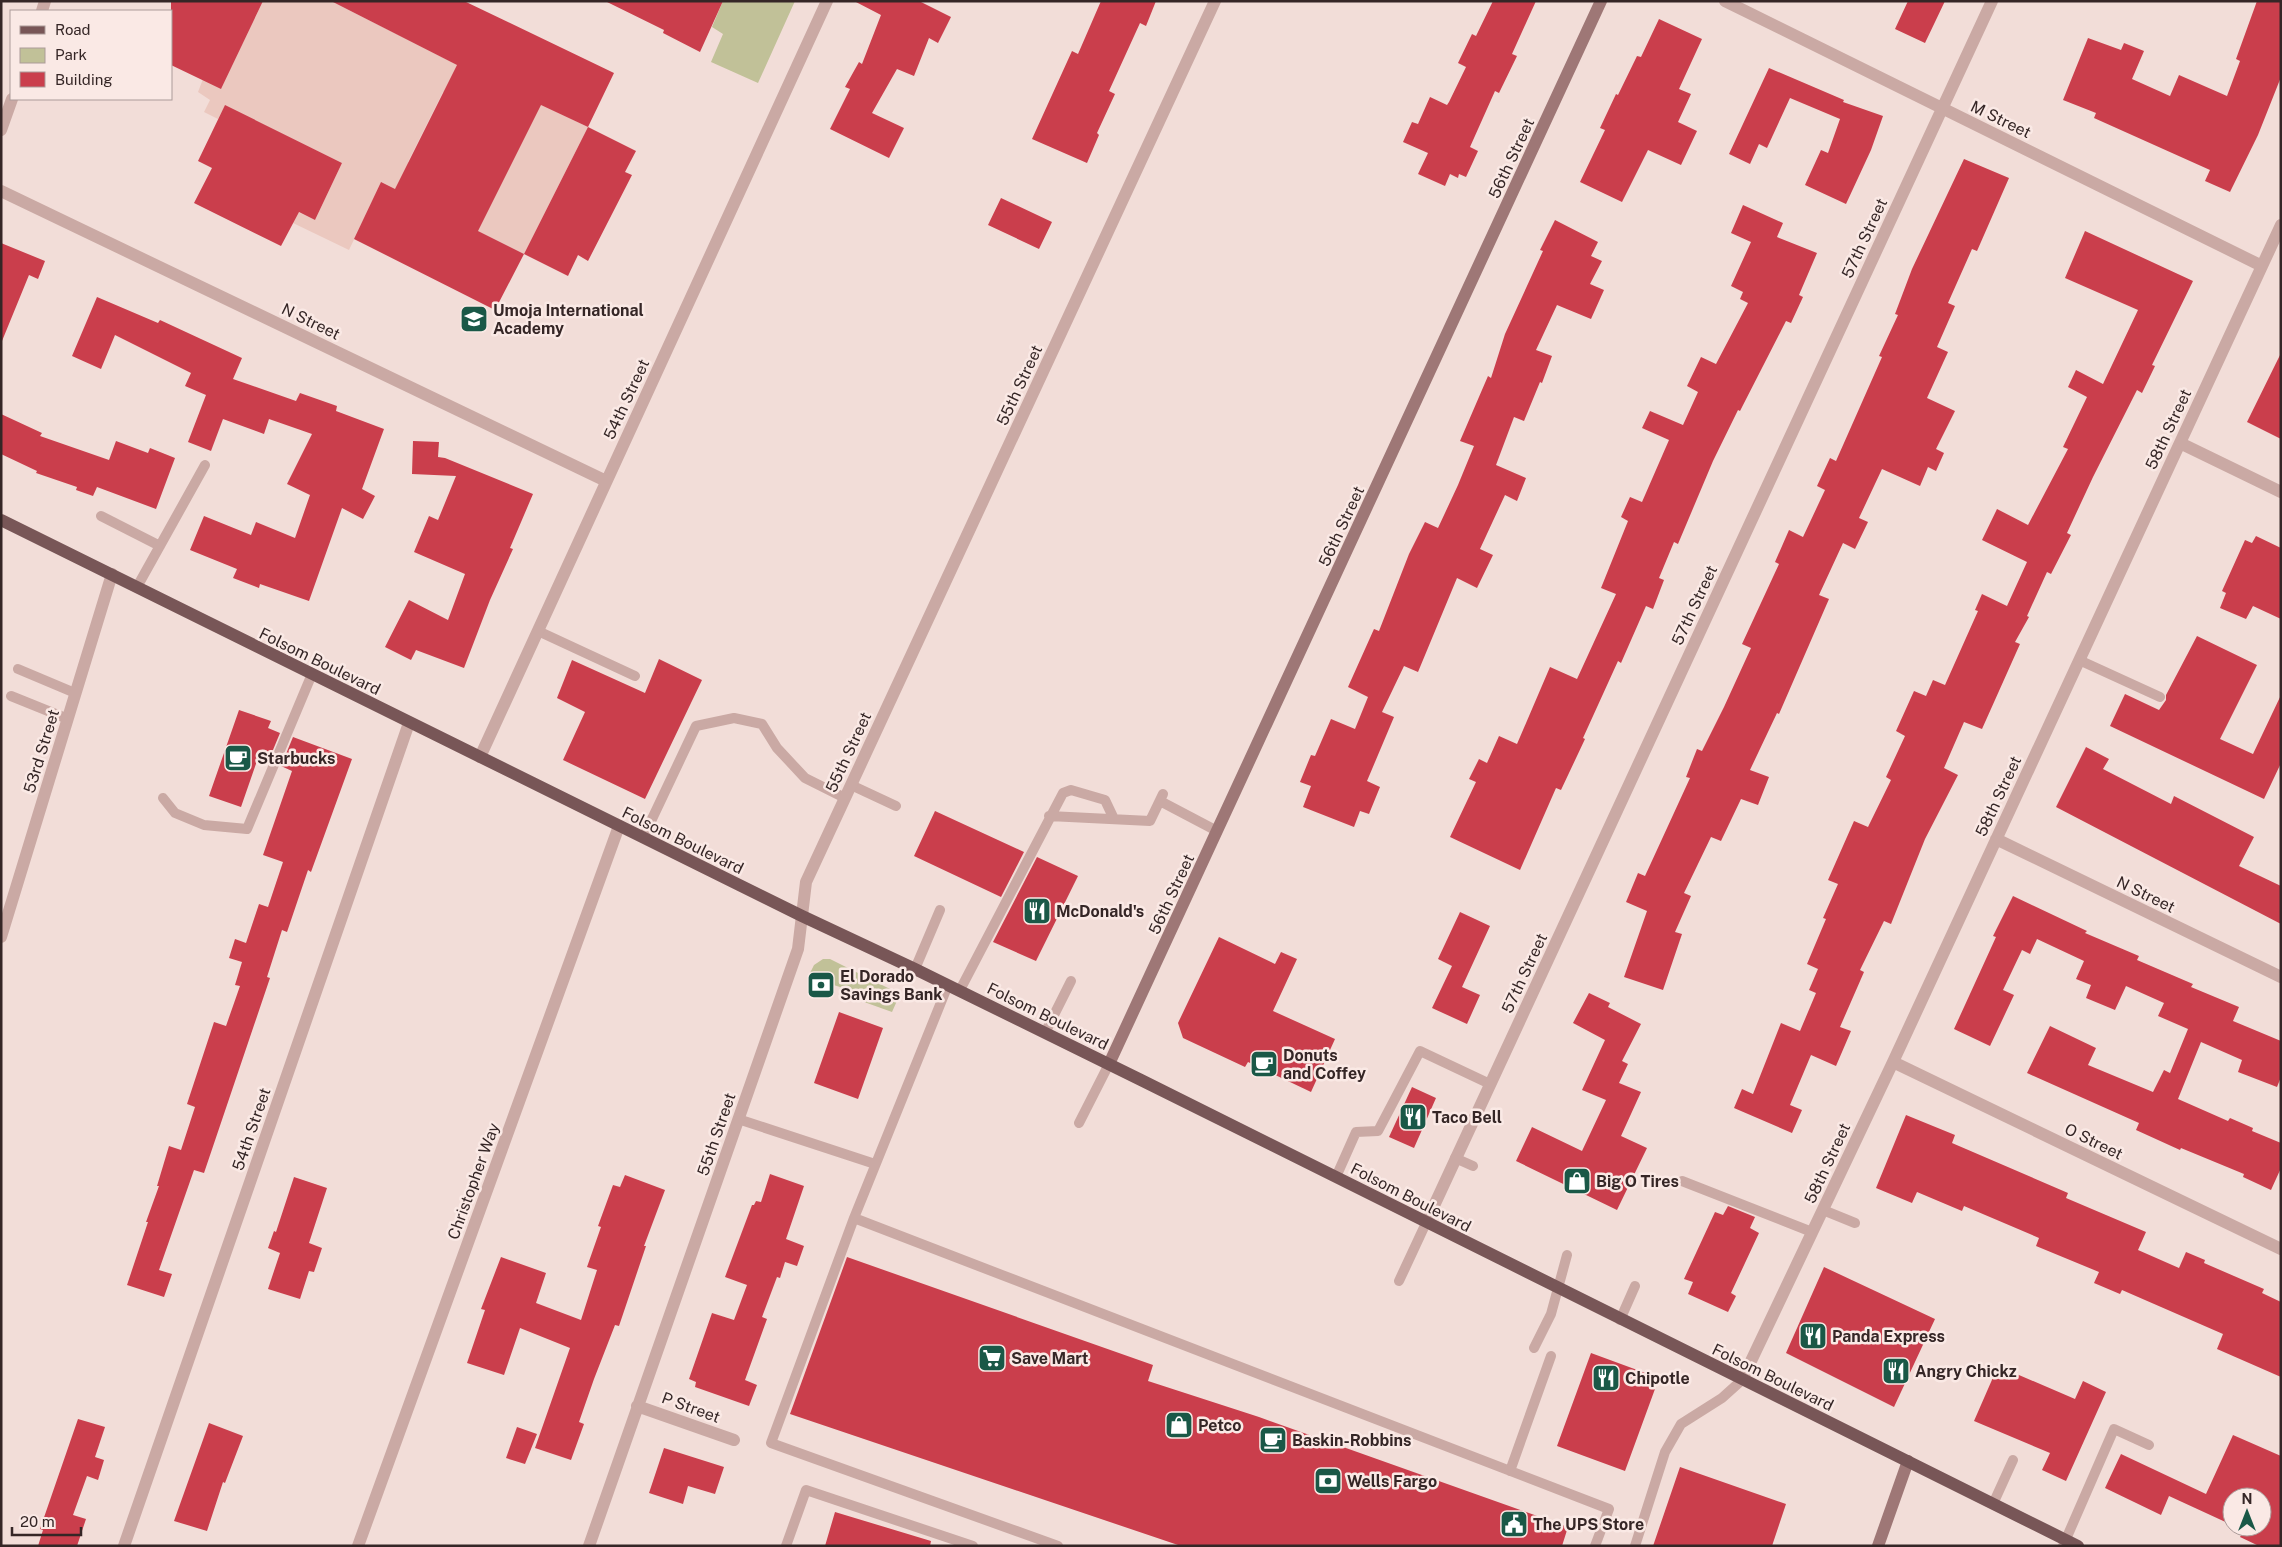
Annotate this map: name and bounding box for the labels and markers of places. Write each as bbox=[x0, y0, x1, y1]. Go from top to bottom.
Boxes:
place label: Umoja International Academy bbox=[493, 301, 644, 338]
school or university icon: Umoja International Academy bbox=[459, 304, 489, 334]
cafe icon: Starbucks bbox=[223, 743, 253, 773]
place label: Starbucks bbox=[257, 749, 335, 768]
restaurant icon: McDonald's bbox=[1022, 896, 1052, 926]
place label: McDonald's bbox=[1056, 902, 1144, 921]
place label: El Dorado Savings Bank bbox=[840, 967, 942, 1004]
bank icon: El Dorado Savings Bank bbox=[806, 970, 836, 1000]
place label: Donuts and Coffey bbox=[1283, 1046, 1366, 1083]
cafe icon: Donuts and Coffey bbox=[1249, 1049, 1279, 1079]
restaurant icon: Taco Bell bbox=[1398, 1102, 1428, 1132]
place label: Taco Bell bbox=[1432, 1108, 1502, 1127]
shop icon: Big O Tires bbox=[1562, 1166, 1592, 1196]
place label: Big O Tires bbox=[1596, 1172, 1679, 1191]
restaurant icon: Panda Express bbox=[1798, 1321, 1828, 1351]
place label: Panda Express bbox=[1832, 1327, 1945, 1346]
supermarket icon: Save Mart bbox=[977, 1343, 1007, 1373]
place label: Save Mart bbox=[1011, 1349, 1089, 1368]
restaurant icon: Angry Chickz bbox=[1881, 1356, 1911, 1386]
place label: Angry Chickz bbox=[1915, 1362, 2017, 1381]
restaurant icon: Chipotle bbox=[1591, 1363, 1621, 1393]
place label: Chipotle bbox=[1625, 1369, 1690, 1388]
shop icon: Petco bbox=[1164, 1410, 1194, 1440]
place label: Petco bbox=[1198, 1416, 1241, 1435]
cafe icon: Baskin-Robbins bbox=[1258, 1425, 1288, 1455]
place label: Baskin-Robbins bbox=[1292, 1431, 1411, 1450]
bank icon: Wells Fargo bbox=[1313, 1466, 1343, 1496]
place label: Wells Fargo bbox=[1347, 1472, 1437, 1491]
public building icon: The UPS Store bbox=[1499, 1509, 1529, 1539]
place label: The UPS Store bbox=[1533, 1515, 1644, 1534]

